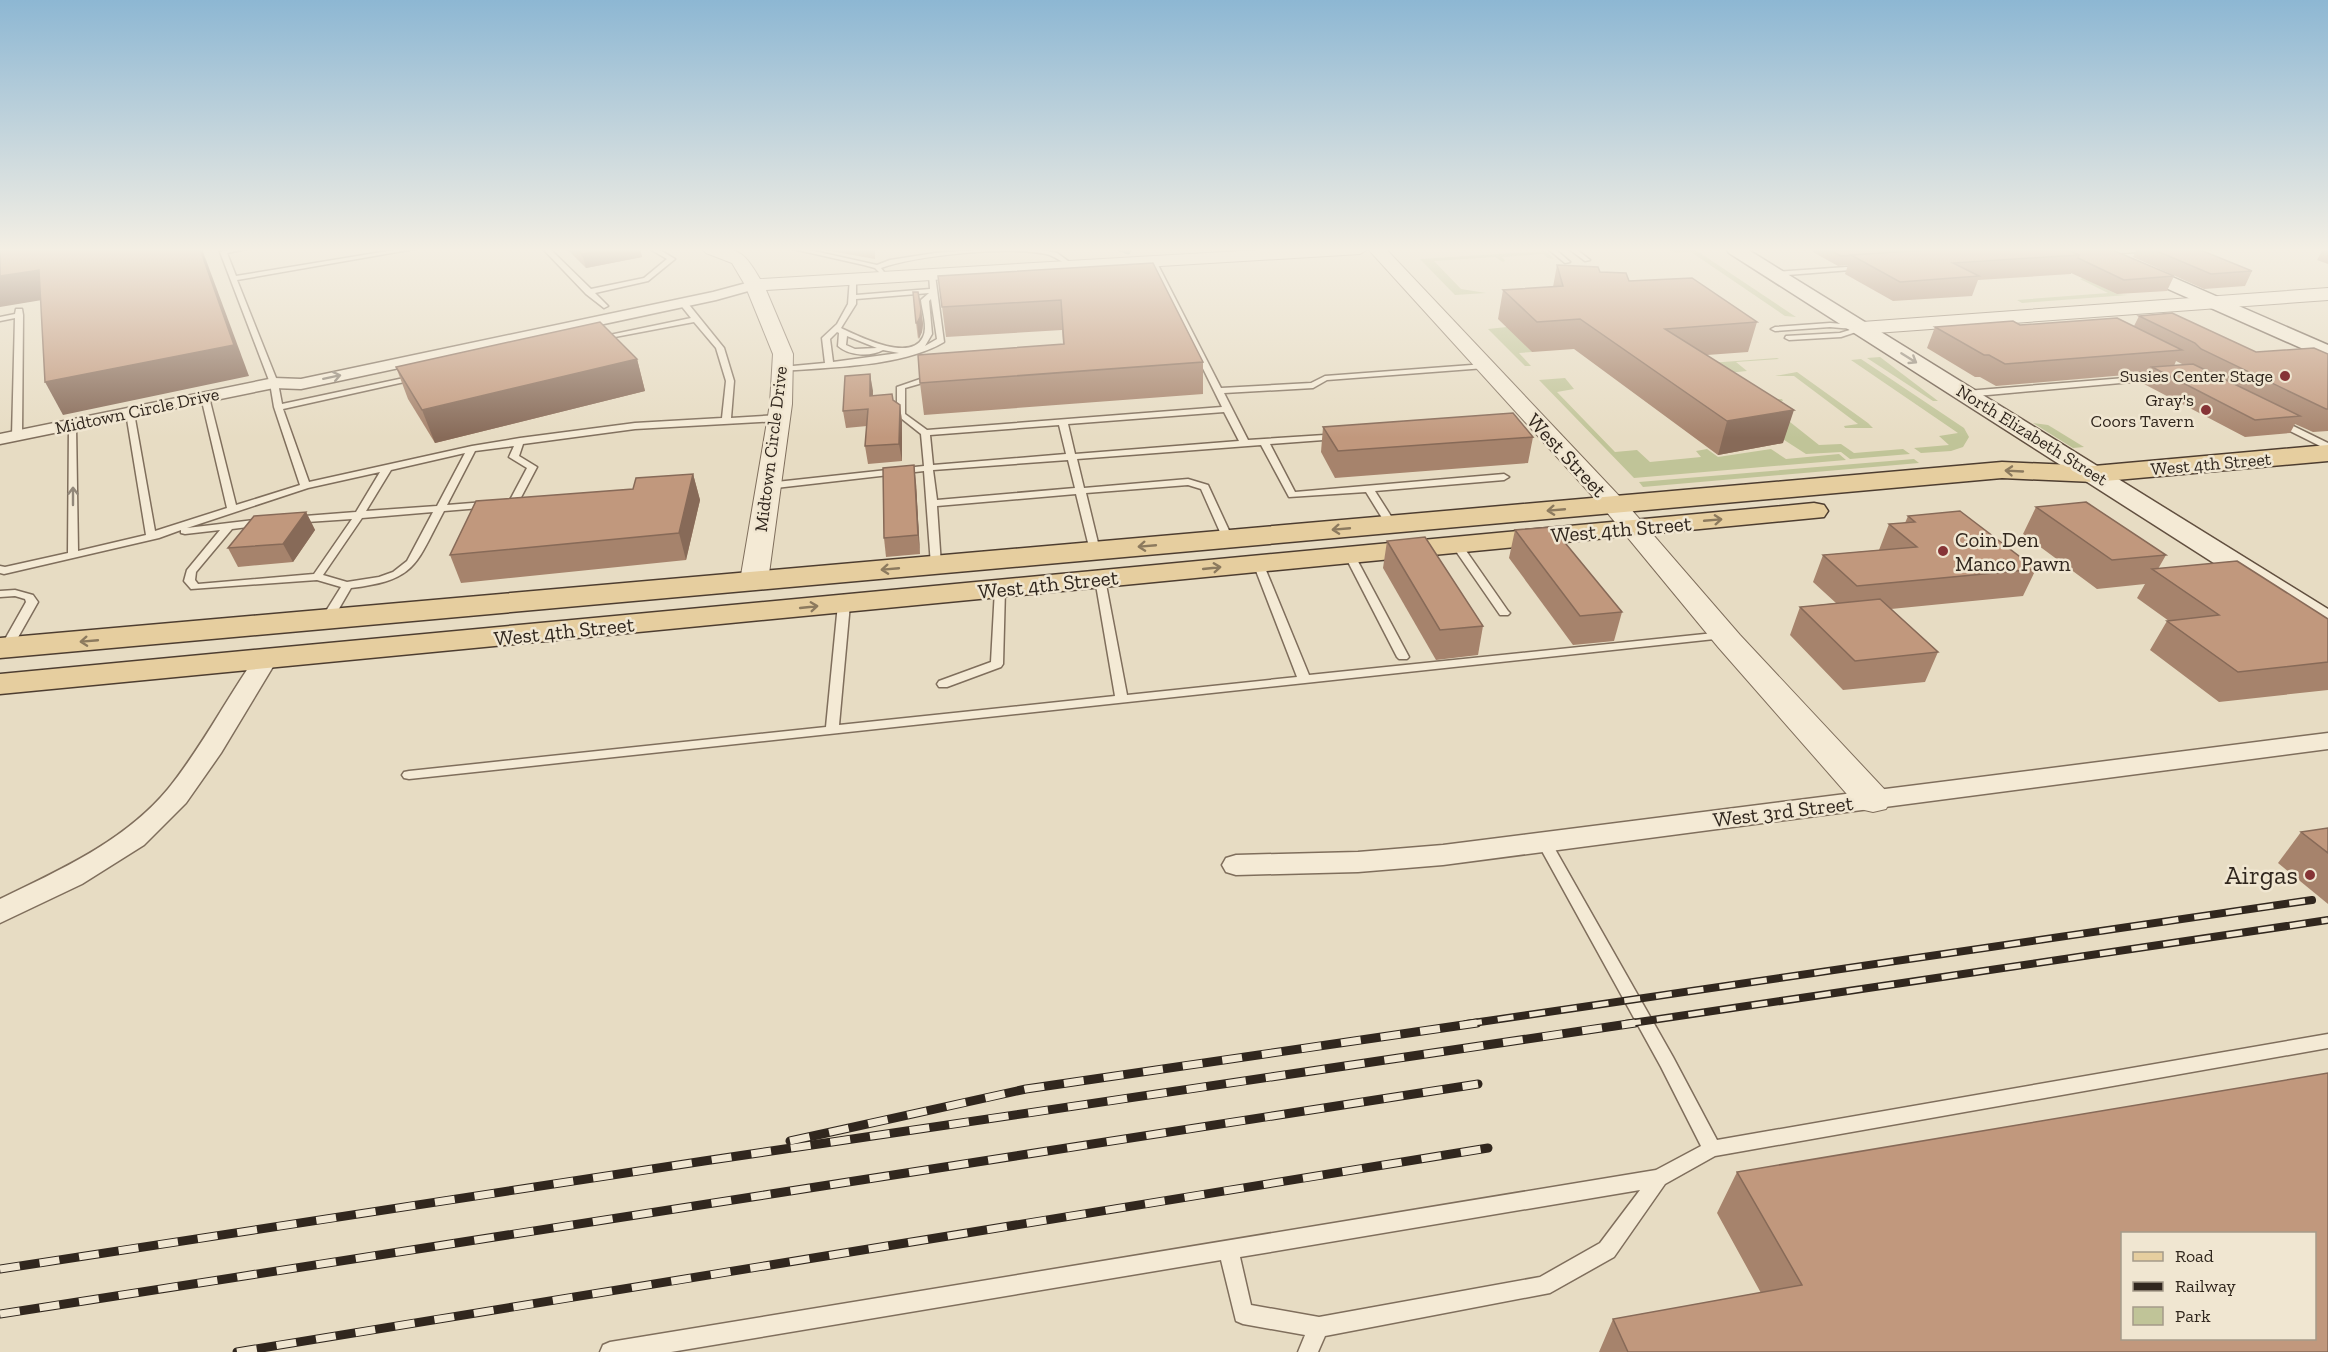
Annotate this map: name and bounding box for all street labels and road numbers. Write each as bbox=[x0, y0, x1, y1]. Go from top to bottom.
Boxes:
street label: Midtown Circle Drive bbox=[750, 365, 792, 533]
street label: North Elizabeth Street bbox=[1952, 380, 2112, 491]
street label: Midtown Circle Drive bbox=[53, 383, 221, 439]
street label: West Street bbox=[1522, 408, 1612, 502]
street label: West 4th Street bbox=[2150, 448, 2272, 480]
street label: West 4th Street bbox=[1550, 510, 1693, 548]
street label: West 4th Street bbox=[977, 564, 1120, 604]
street label: West 4th Street bbox=[493, 611, 636, 651]
street label: West 3rd Street bbox=[1712, 790, 1855, 832]

